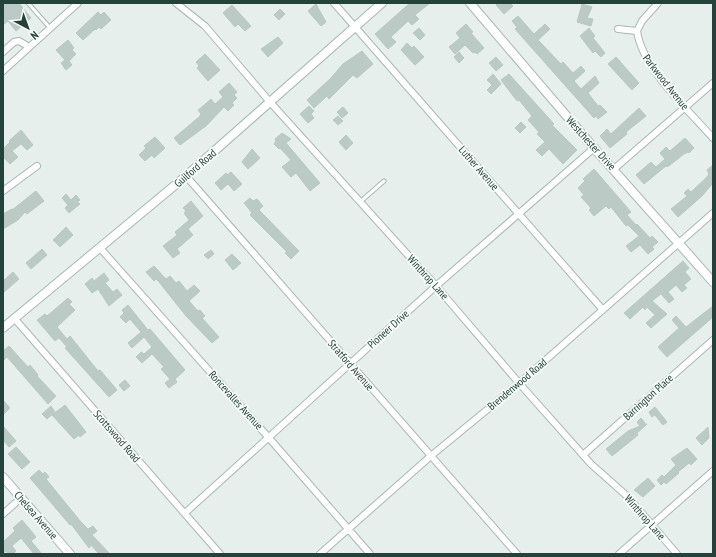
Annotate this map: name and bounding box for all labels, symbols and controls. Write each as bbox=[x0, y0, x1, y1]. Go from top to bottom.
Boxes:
north arrow bbox=[8, 8, 48, 48]
text: N bbox=[28, 28, 41, 43]
street label: Parkwood Avenue bbox=[640, 51, 692, 113]
street label: Westchester Drive bbox=[563, 113, 619, 173]
street label: Luther Avenue bbox=[456, 143, 502, 193]
street label: Guilford Road bbox=[171, 146, 219, 190]
street label: Winthrop Lane bbox=[404, 252, 452, 303]
street label: Pioneer Drive bbox=[364, 306, 412, 351]
street label: Stratford Avenue bbox=[325, 337, 377, 394]
street label: Brendenwood Road bbox=[484, 355, 550, 413]
street label: Roncevalles Avenue bbox=[206, 368, 266, 433]
street label: Barrington Place bbox=[620, 371, 676, 423]
street label: Scottswood Road bbox=[90, 407, 144, 465]
street label: Chelsea Avenue bbox=[11, 488, 61, 542]
street label: Winthrop Lane bbox=[621, 491, 669, 543]

